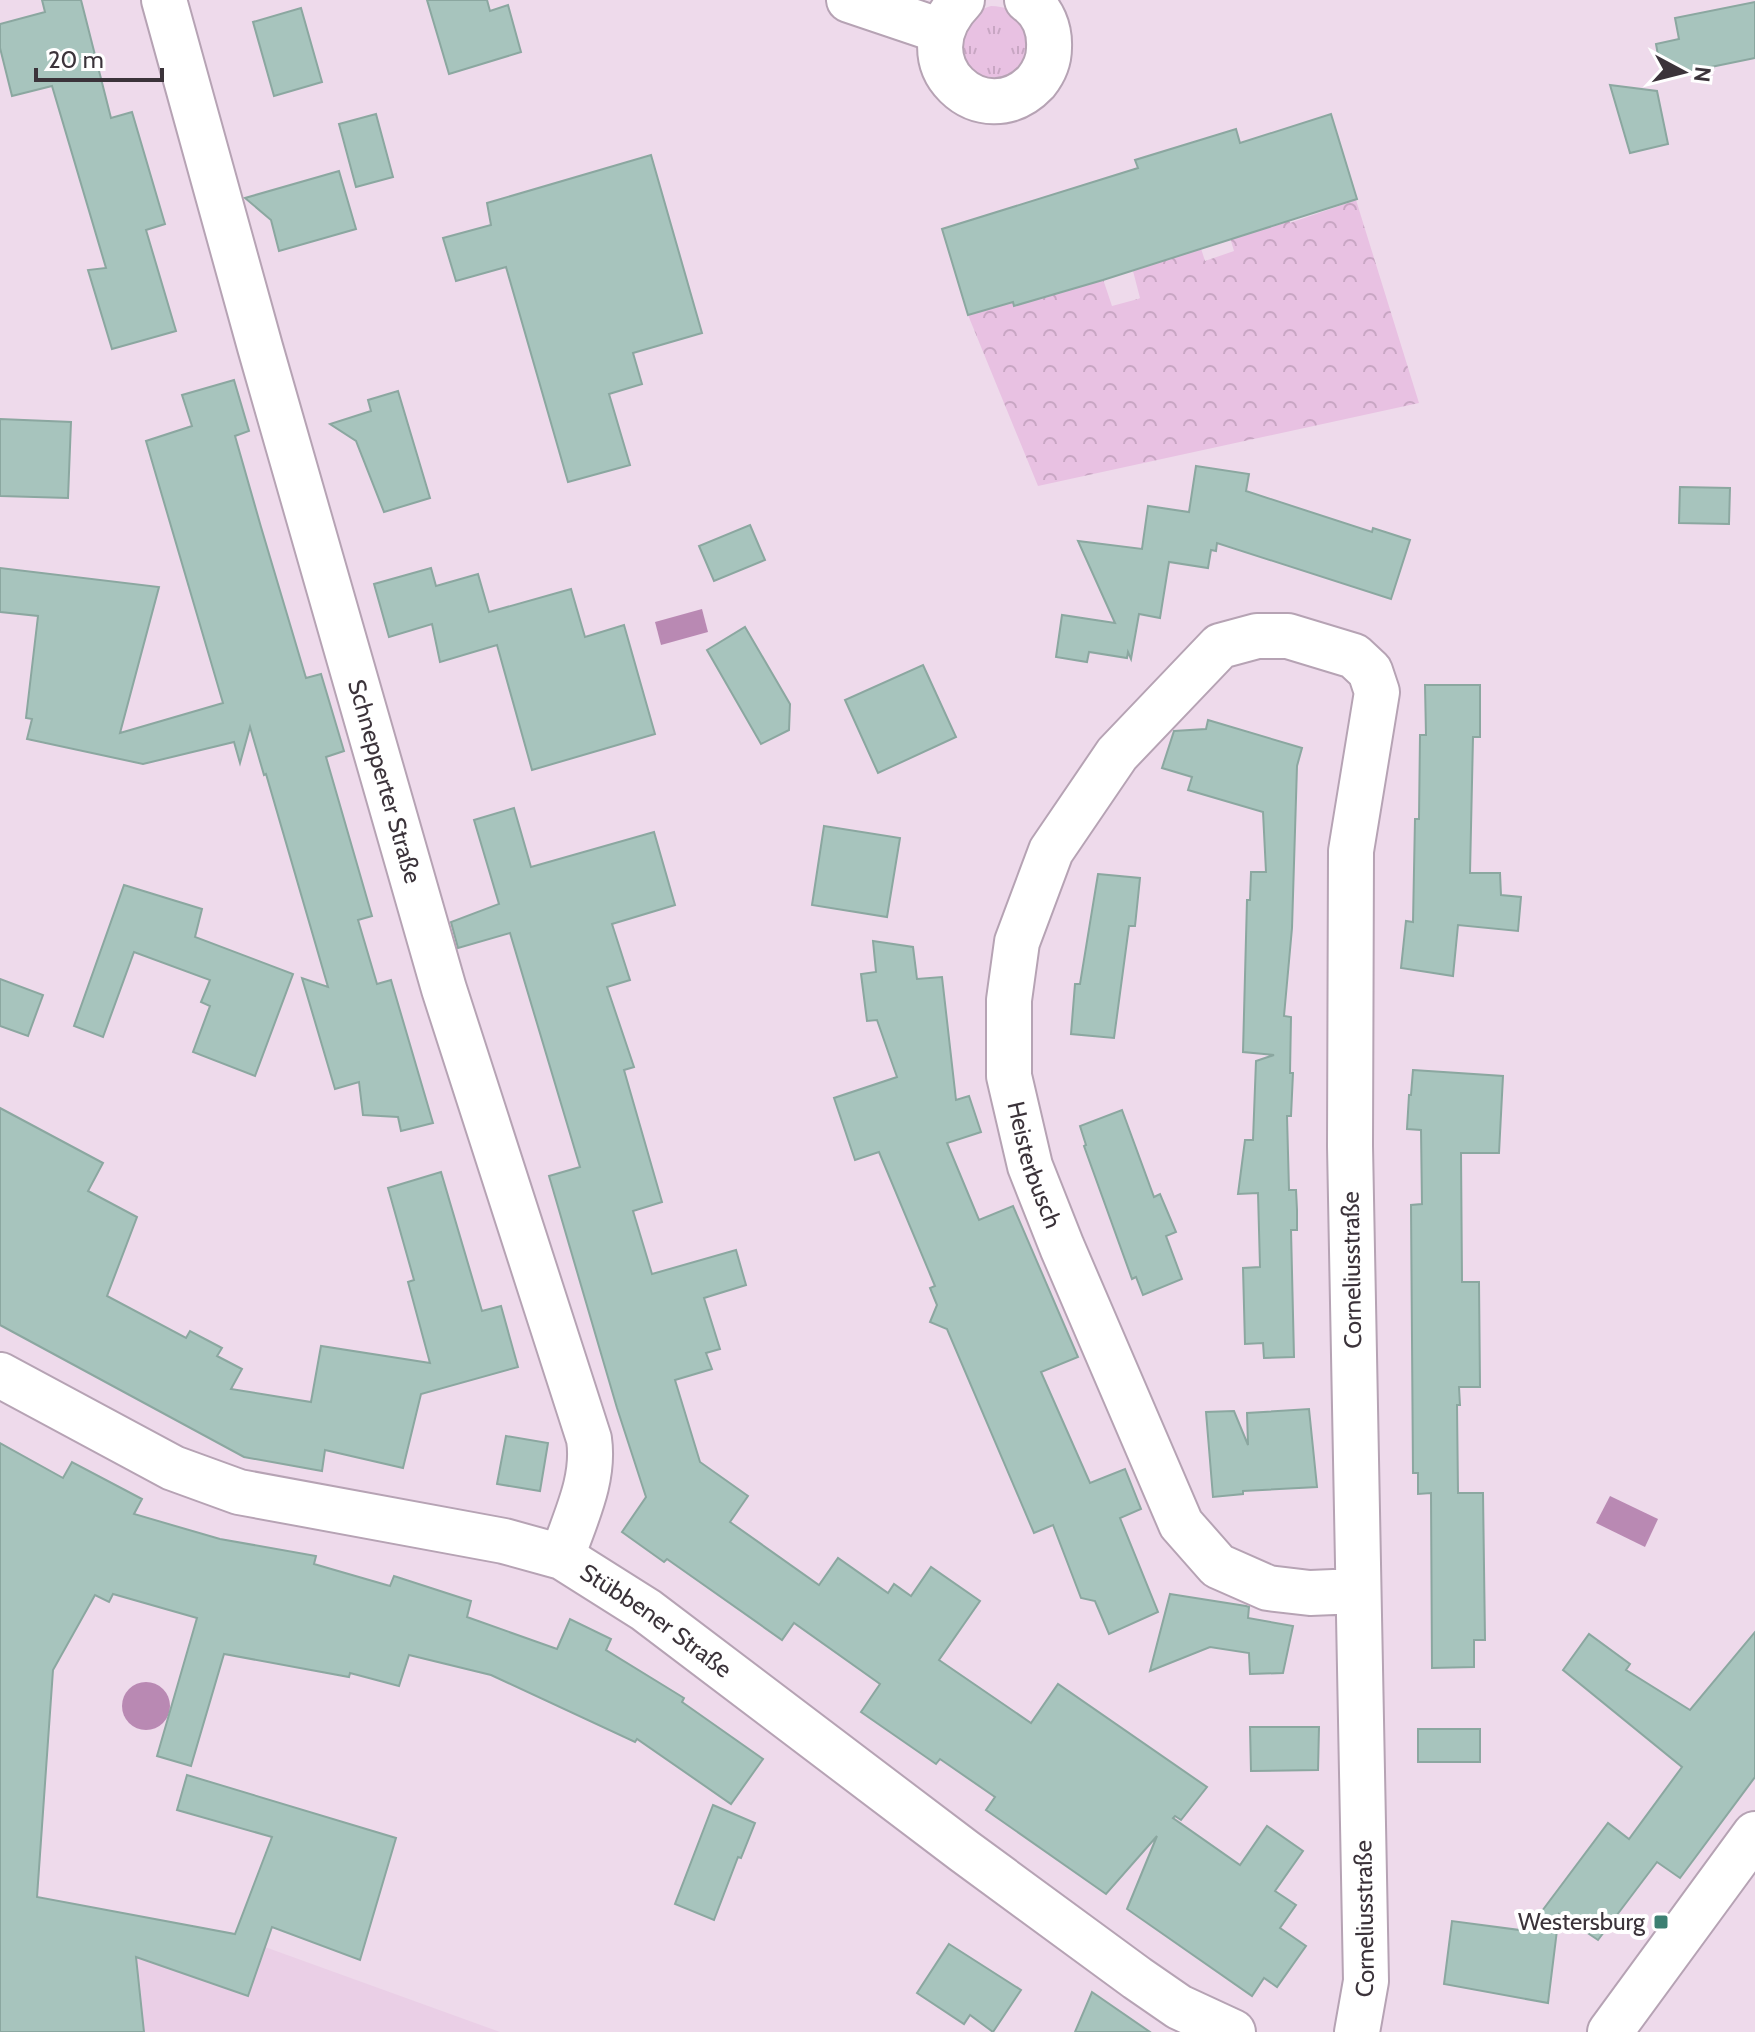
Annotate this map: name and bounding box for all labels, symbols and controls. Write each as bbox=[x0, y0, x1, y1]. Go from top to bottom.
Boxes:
scale bar bbox=[36, 32, 162, 82]
north arrow bbox=[1643, 32, 1723, 112]
text: 20 m bbox=[48, 45, 104, 74]
text: N bbox=[1688, 65, 1717, 84]
street label: Schnepperter Straße bbox=[342, 676, 428, 886]
street label: Heisterbusch bbox=[1001, 1098, 1068, 1232]
street label: Corneliusstraße bbox=[1336, 1191, 1367, 1349]
street label: Stübbener Straße bbox=[575, 1557, 738, 1684]
street label: Corneliusstraße bbox=[1348, 1840, 1380, 2000]
place label: Westersburg bbox=[1518, 1907, 1646, 1936]
marker: Westersburg bbox=[1652, 1913, 1670, 1931]

